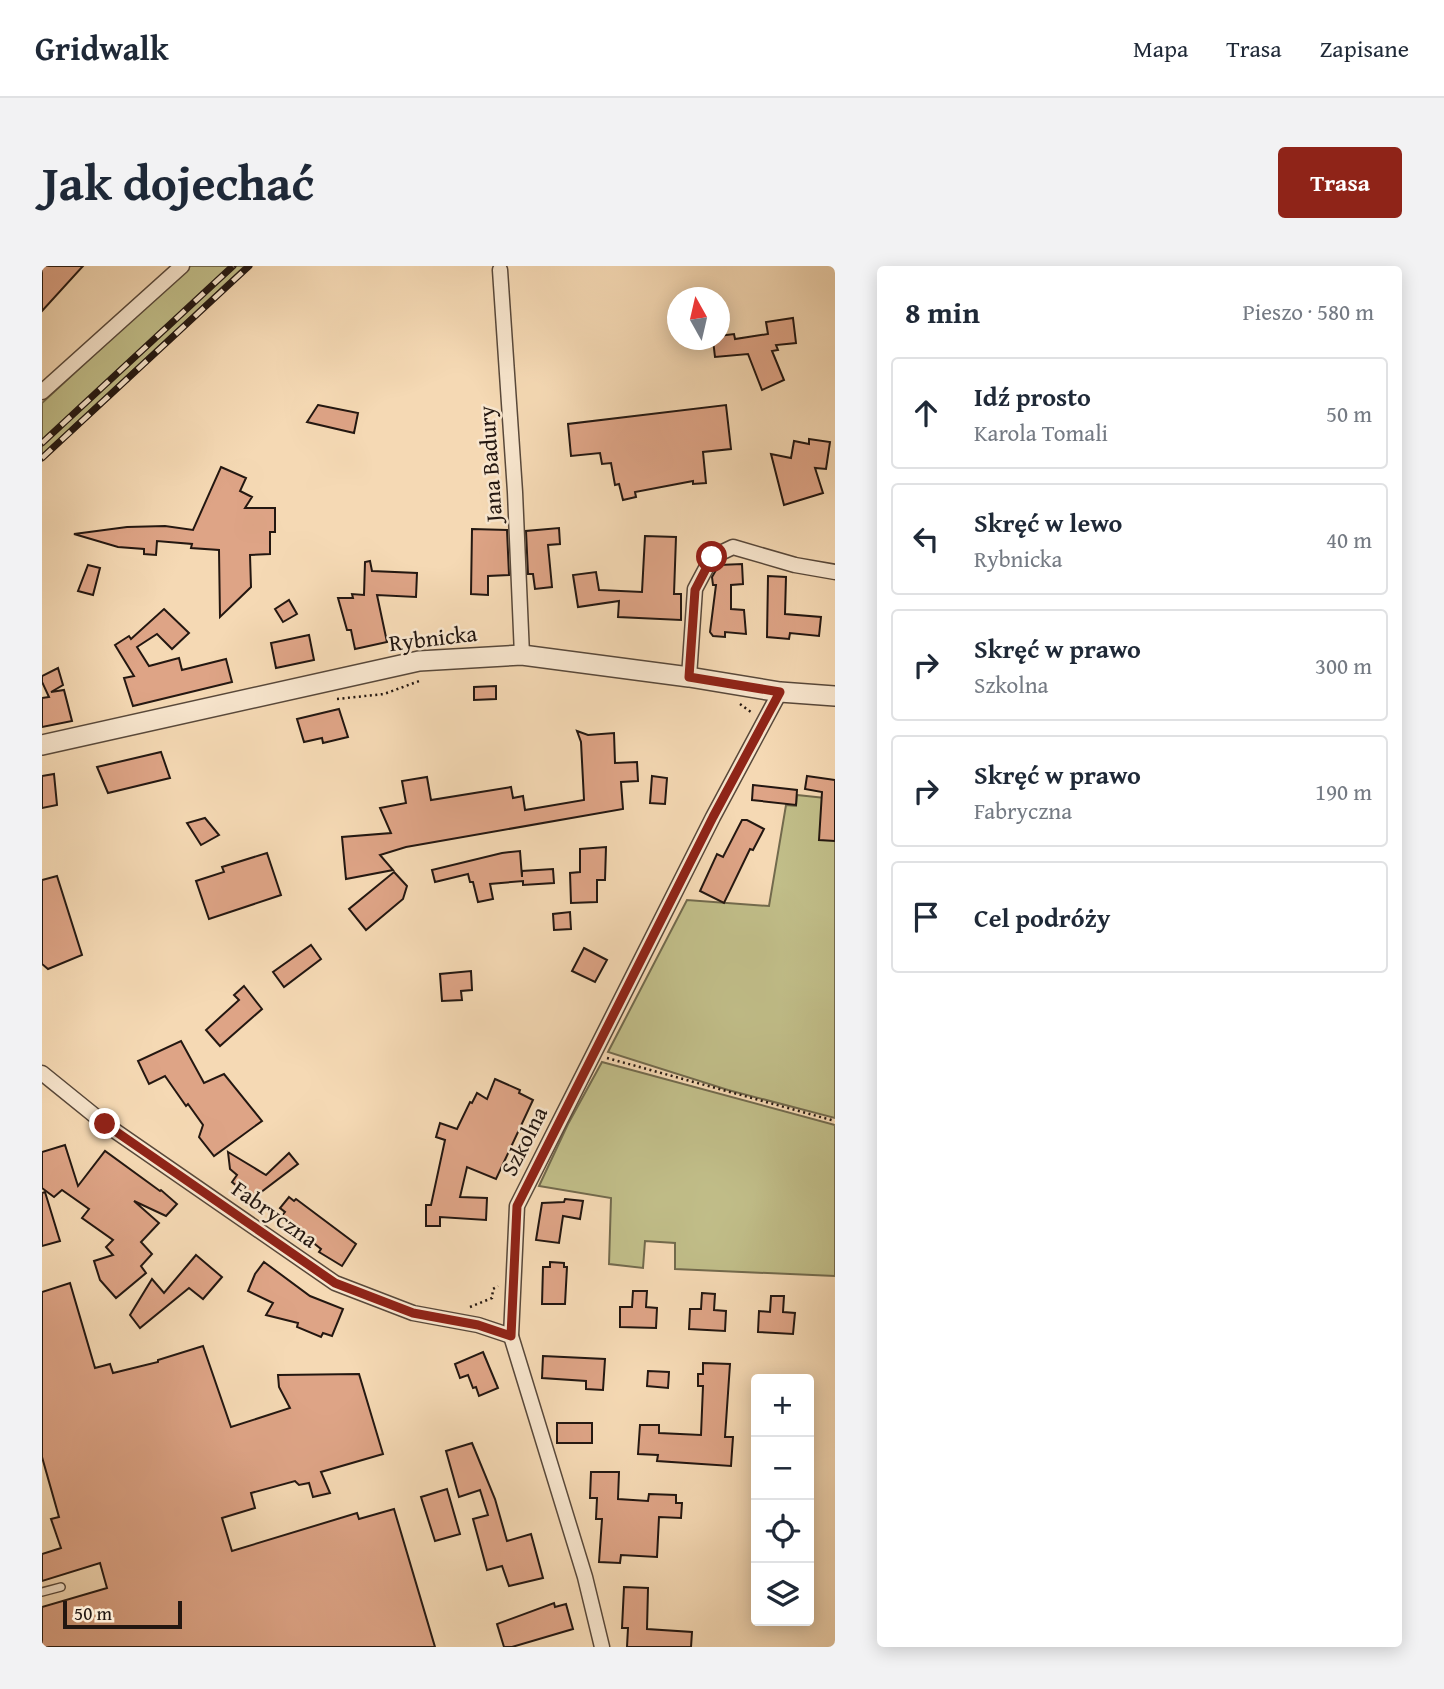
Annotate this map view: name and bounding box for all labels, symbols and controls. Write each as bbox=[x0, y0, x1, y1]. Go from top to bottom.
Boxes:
text: Gridwalk bbox=[35, 24, 169, 72]
text: Mapa bbox=[1133, 31, 1188, 66]
text: Trasa bbox=[1226, 31, 1282, 66]
text: Zapisane bbox=[1320, 31, 1409, 66]
text: Jak dojechać bbox=[42, 146, 314, 218]
button: Trasa bbox=[1278, 147, 1402, 218]
north arrow bbox=[667, 287, 730, 350]
text: 8 min bbox=[905, 290, 980, 334]
text: Pieszo · 580 m bbox=[1242, 295, 1374, 328]
text: Idź prosto bbox=[974, 377, 1091, 416]
icon: ahead bbox=[907, 394, 945, 432]
text: 50 m bbox=[1326, 397, 1372, 430]
street label: Jana Badury bbox=[469, 404, 510, 526]
text: Karola Tomali bbox=[974, 416, 1108, 449]
text: Skręć w lewo bbox=[974, 503, 1122, 542]
icon: left bbox=[907, 520, 945, 558]
text: 40 m bbox=[1326, 523, 1372, 556]
route start bbox=[696, 541, 727, 572]
text: Rybnicka bbox=[974, 542, 1062, 575]
street label: Rybnicka bbox=[387, 616, 479, 659]
text: Skręć w prawo bbox=[974, 629, 1141, 668]
icon: right bbox=[907, 646, 945, 684]
text: 300 m bbox=[1315, 649, 1372, 682]
text: Szkolna bbox=[974, 668, 1049, 701]
text: Skręć w prawo bbox=[974, 755, 1141, 794]
icon: right bbox=[907, 772, 945, 810]
text: 190 m bbox=[1315, 775, 1372, 808]
text: Fabryczna bbox=[974, 794, 1072, 827]
icon: arrive bbox=[907, 898, 945, 936]
text: Cel podróży bbox=[974, 898, 1110, 937]
street label: Szkolna bbox=[492, 1100, 555, 1181]
route end bbox=[89, 1108, 120, 1139]
street label: Fabryczna bbox=[226, 1172, 325, 1255]
map controls bbox=[751, 1374, 814, 1626]
button: + bbox=[751, 1374, 814, 1437]
button: − bbox=[751, 1437, 814, 1500]
button: locate bbox=[751, 1500, 814, 1563]
button: layers bbox=[751, 1563, 814, 1626]
scale bar bbox=[63, 1598, 182, 1630]
text: 50 m bbox=[74, 1599, 112, 1627]

